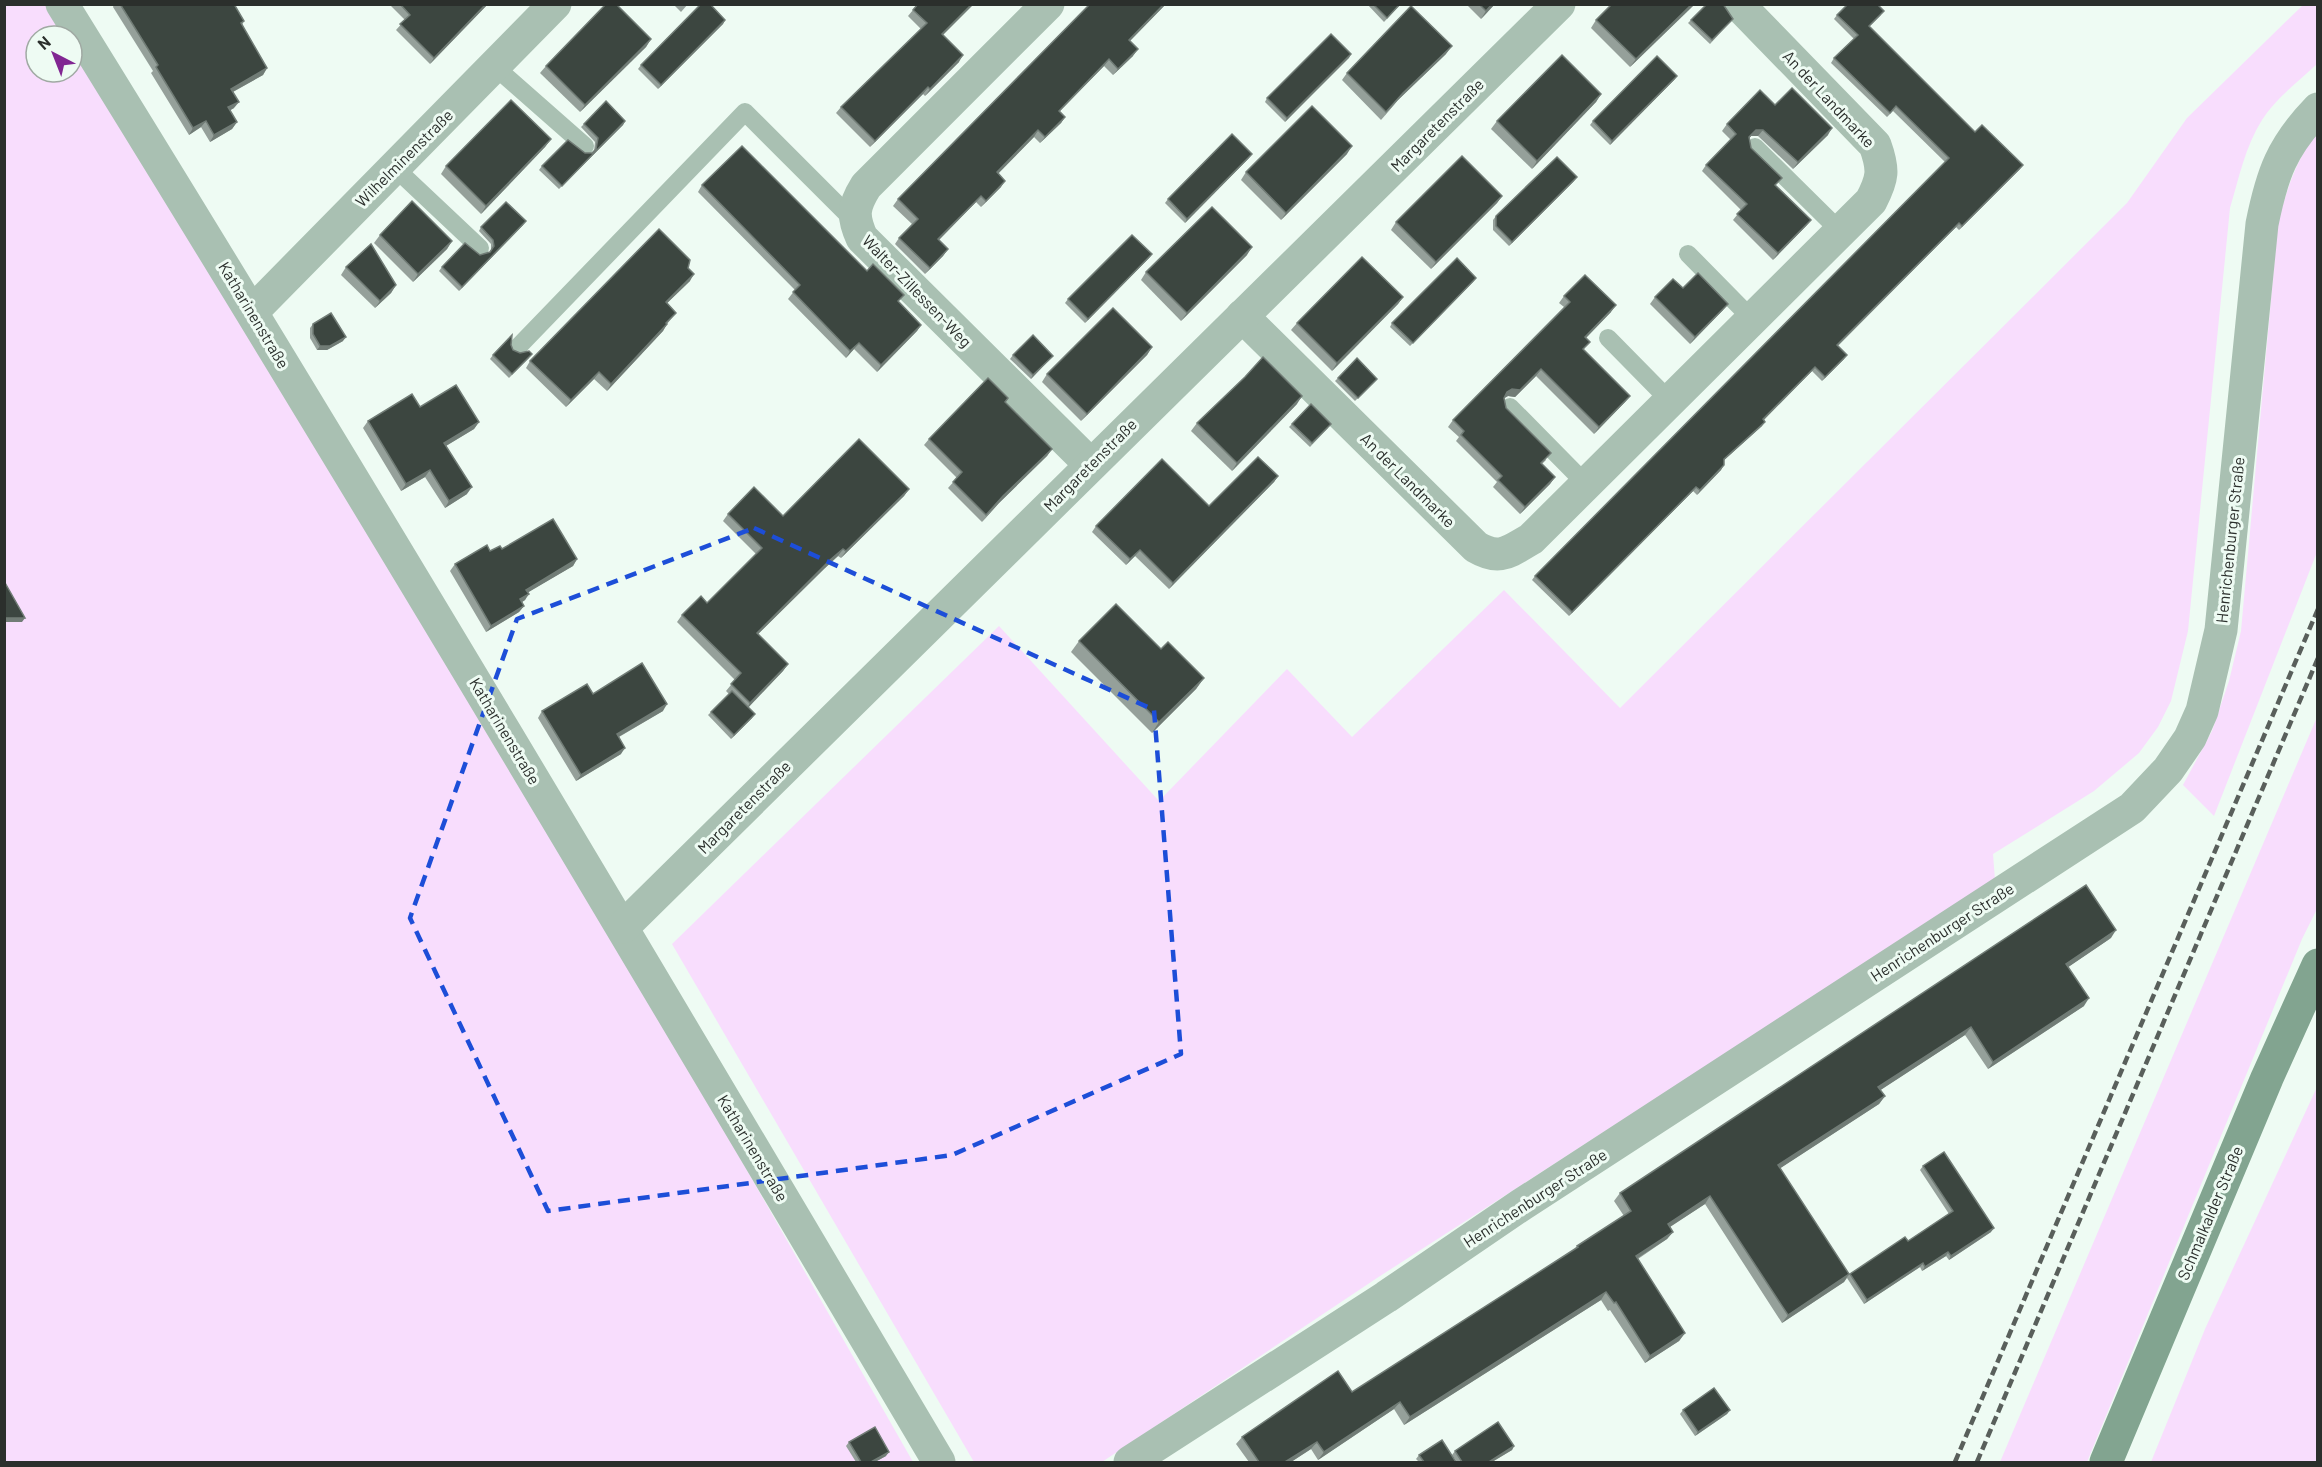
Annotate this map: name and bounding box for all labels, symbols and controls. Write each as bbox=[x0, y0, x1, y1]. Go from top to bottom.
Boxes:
north arrow bbox=[24, 24, 84, 84]
text: N bbox=[33, 32, 54, 53]
street label: An der Landmarke bbox=[1780, 46, 1879, 151]
street label: Margaretenstraße bbox=[1386, 74, 1487, 175]
street label: Wilhelminenstraße bbox=[351, 105, 456, 210]
street label: Walter-Zillessen-Weg bbox=[859, 231, 976, 351]
street label: Katharinenstraße bbox=[215, 258, 294, 371]
street label: Margaretenstraße bbox=[1039, 414, 1140, 515]
street label: An der Landmarke bbox=[1357, 428, 1460, 531]
street label: Henrichenburger Straße bbox=[2211, 456, 2248, 624]
street label: Katharinenstraße bbox=[466, 674, 545, 787]
street label: Margaretenstraße bbox=[693, 756, 794, 857]
street label: Henrichenburger Straße bbox=[1866, 878, 2017, 985]
street label: Katharinenstraße bbox=[714, 1091, 793, 1204]
street label: Schmalkalder Straße bbox=[2173, 1143, 2246, 1283]
street label: Henrichenburger Straße bbox=[1459, 1144, 1610, 1251]

